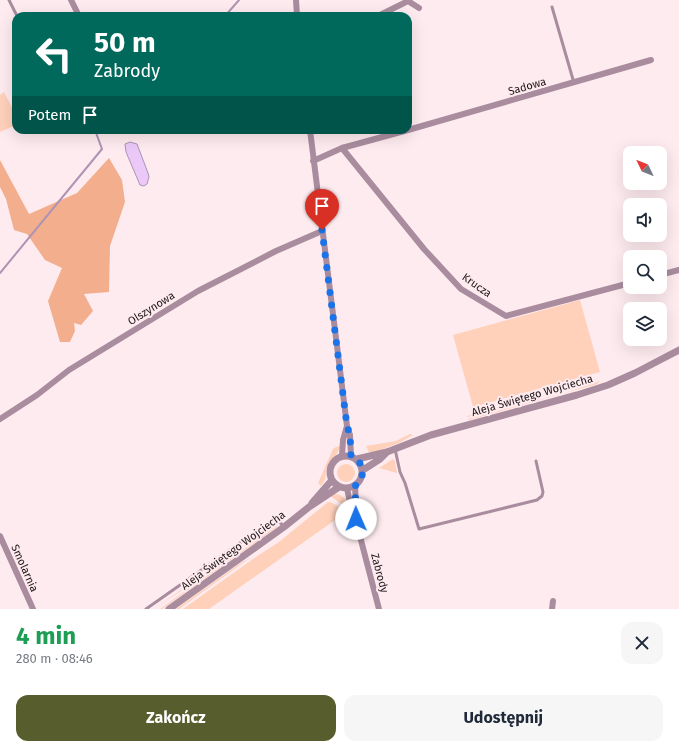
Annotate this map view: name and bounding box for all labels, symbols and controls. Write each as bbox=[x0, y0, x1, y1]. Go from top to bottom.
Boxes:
text: 50 m bbox=[94, 26, 156, 59]
icon: left bbox=[28, 28, 80, 80]
text: Zabrody bbox=[94, 60, 160, 82]
street label: Sadowa bbox=[507, 75, 548, 98]
icon: arrive bbox=[79, 104, 101, 126]
text: Potem bbox=[28, 106, 71, 124]
north arrow bbox=[623, 146, 667, 190]
map controls bbox=[623, 146, 667, 346]
pin bbox=[305, 189, 339, 230]
icon: arrive bbox=[311, 195, 333, 217]
button: sound bbox=[623, 198, 667, 242]
button: search bbox=[623, 250, 667, 294]
street label: Krucza bbox=[459, 271, 494, 300]
street label: Olszynowa bbox=[125, 289, 177, 328]
button: layers bbox=[623, 302, 667, 346]
street label: Aleja Świętego Wojciecha bbox=[470, 371, 594, 419]
position arrow bbox=[335, 498, 377, 540]
street label: Aleja Świętego Wojciecha bbox=[178, 507, 288, 593]
street label: Smolarnia bbox=[8, 542, 41, 594]
street label: Zabrody bbox=[368, 552, 391, 595]
text: 4 min bbox=[16, 622, 76, 650]
button: close bbox=[621, 622, 663, 664]
text: 280 m · 08:46 bbox=[16, 651, 93, 666]
button: Zakończ bbox=[16, 695, 336, 741]
button: Udostępnij bbox=[344, 695, 663, 741]

